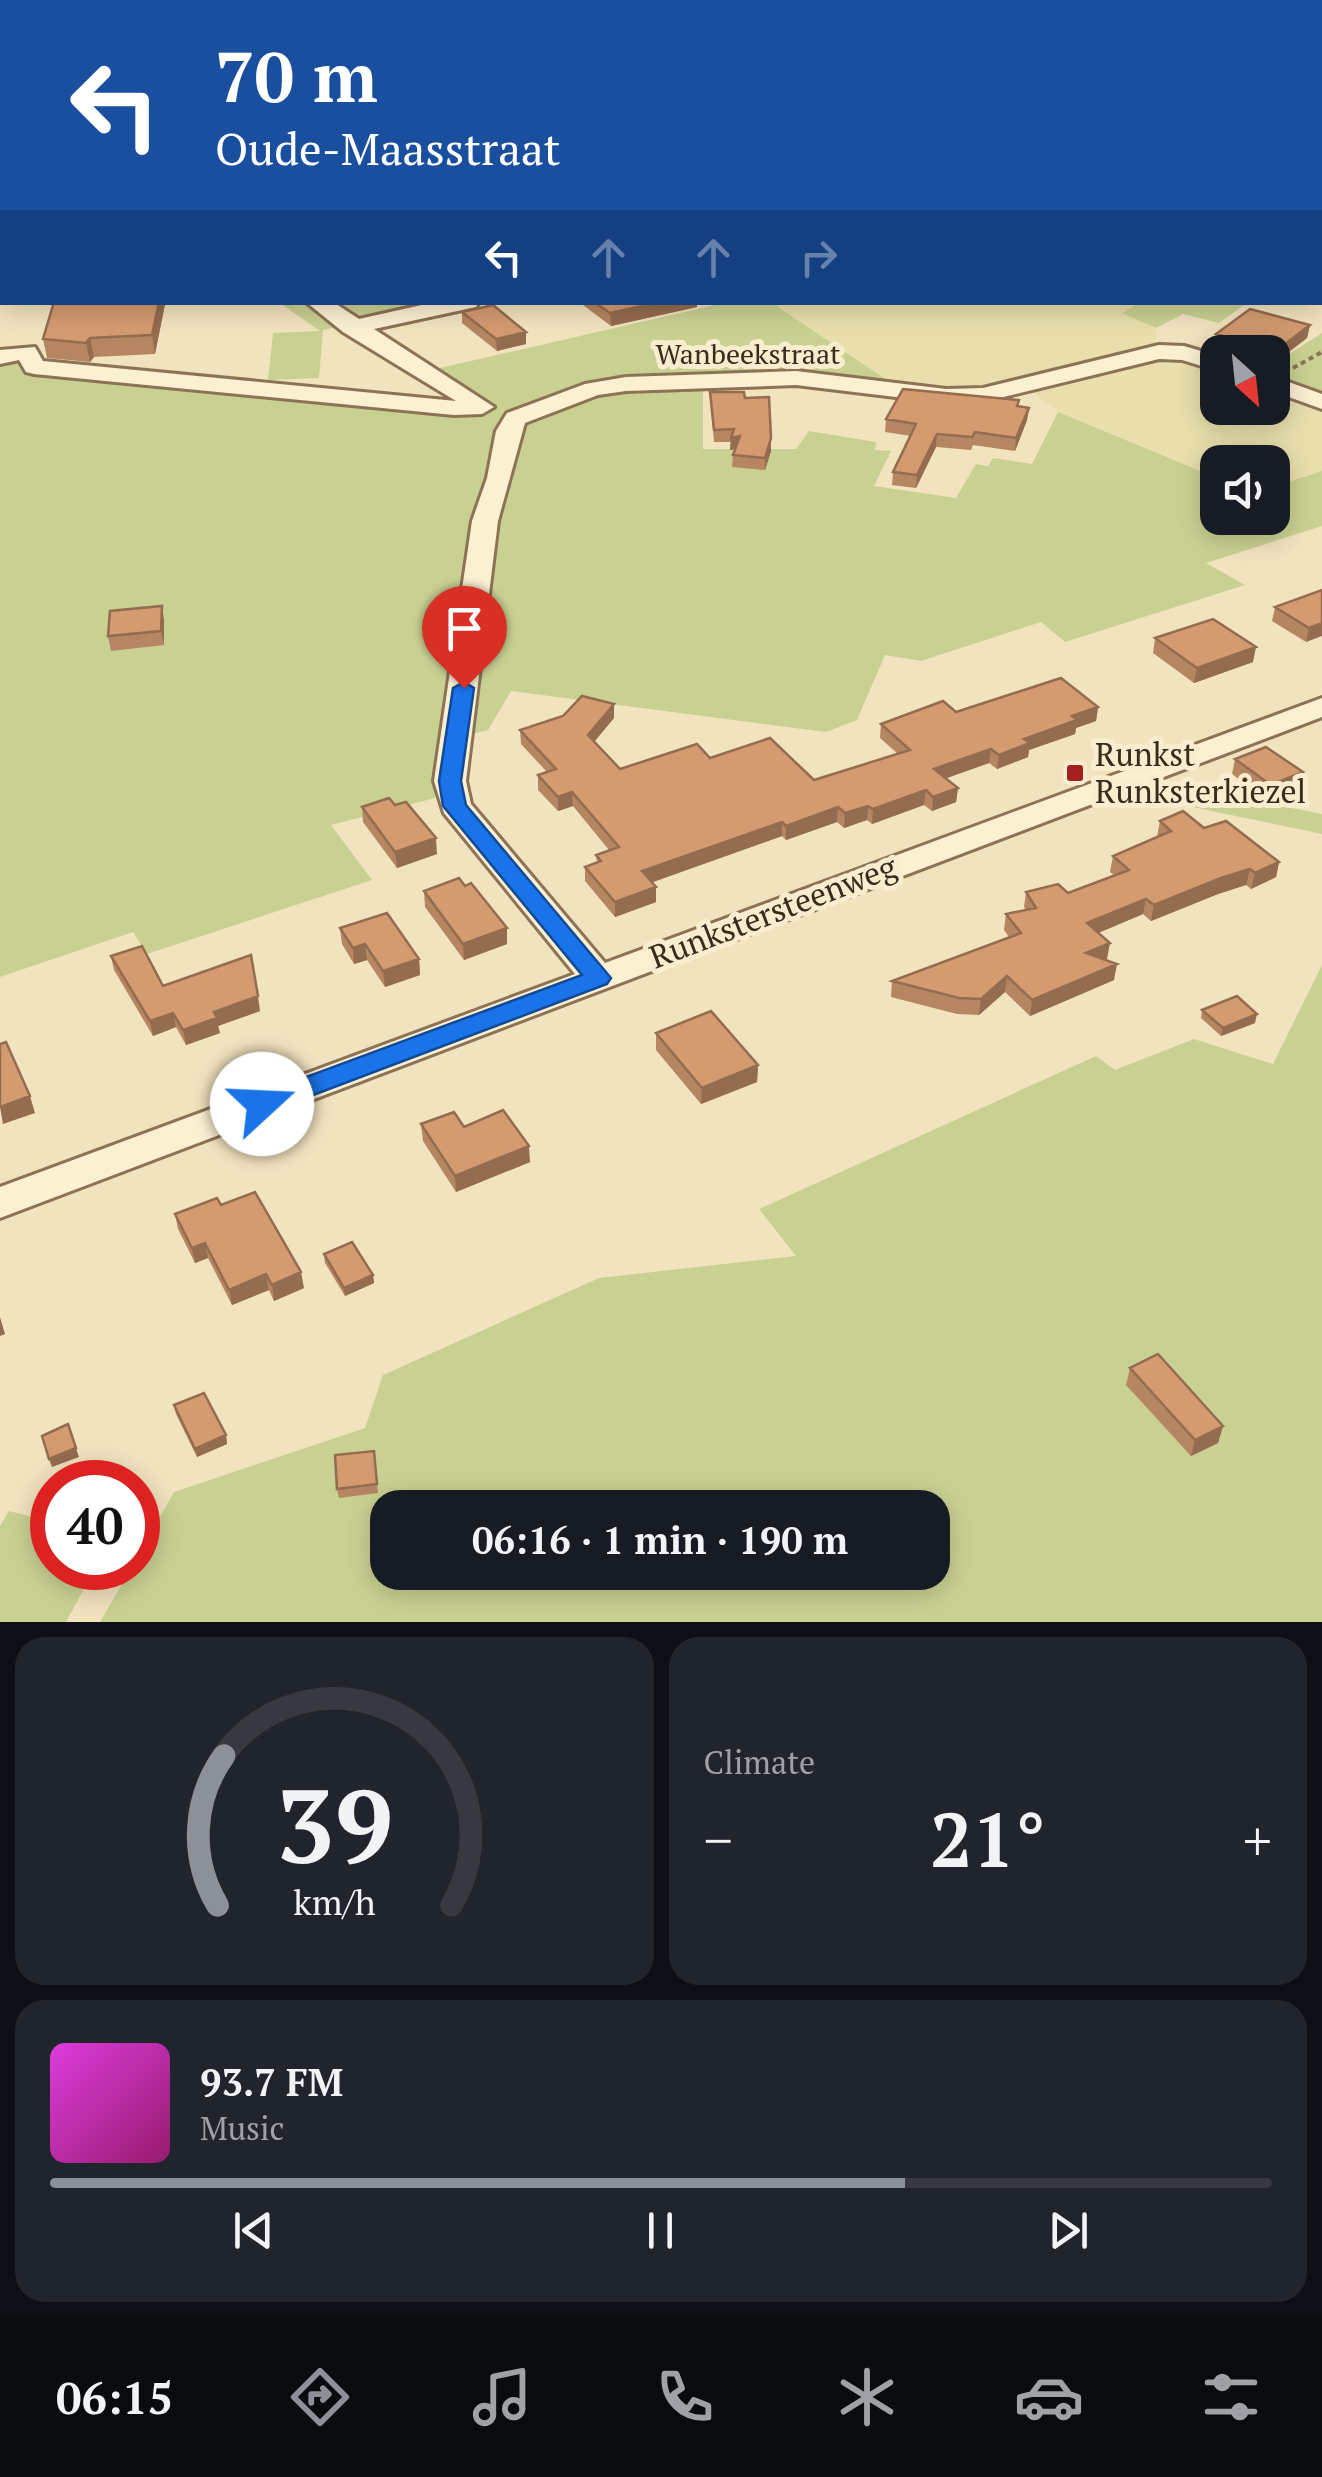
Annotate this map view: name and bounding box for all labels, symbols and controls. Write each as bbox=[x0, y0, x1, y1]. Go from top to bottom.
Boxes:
text: 70 m bbox=[215, 29, 378, 122]
icon: left bbox=[50, 40, 180, 170]
text: Oude-Maasstraat bbox=[215, 118, 560, 178]
icon: left bbox=[476, 230, 531, 285]
icon: ahead bbox=[581, 230, 636, 285]
icon: ahead bbox=[686, 230, 741, 285]
icon: right bbox=[791, 230, 846, 285]
street label: Wanbeekstraat bbox=[656, 335, 841, 372]
north arrow bbox=[1200, 335, 1290, 425]
map controls bbox=[1200, 335, 1290, 535]
button: sound bbox=[1200, 445, 1290, 535]
pin bbox=[422, 586, 507, 689]
icon: arrive bbox=[437, 601, 492, 656]
place label: Runkst Runksterkiezel bbox=[1095, 733, 1306, 812]
marker: Runkst Runksterkiezel bbox=[1064, 762, 1086, 784]
street label: Runkstersteenweg bbox=[643, 844, 903, 977]
position arrow bbox=[210, 1052, 314, 1156]
speed limit sign: 40 bbox=[30, 1460, 160, 1590]
text: 06:16 · 1 min · 190 m bbox=[472, 1515, 848, 1565]
text: Climate bbox=[704, 1741, 815, 1783]
text: 39 bbox=[275, 1755, 393, 1893]
text: 21° bbox=[930, 1789, 1046, 1888]
text: − bbox=[704, 1803, 733, 1876]
text: + bbox=[1243, 1803, 1272, 1876]
text: km/h bbox=[293, 1878, 376, 1925]
text: 93.7 FM bbox=[200, 2057, 343, 2107]
text: Music bbox=[200, 2107, 285, 2149]
icon: previous bbox=[226, 2203, 281, 2258]
icon: pause bbox=[633, 2203, 688, 2258]
icon: next bbox=[1041, 2203, 1096, 2258]
icon: directions bbox=[285, 2362, 355, 2432]
icon: music bbox=[467, 2362, 537, 2432]
icon: phone bbox=[650, 2362, 720, 2432]
icon: climate bbox=[832, 2362, 902, 2432]
icon: car bbox=[1014, 2362, 1084, 2432]
icon: filters bbox=[1196, 2362, 1266, 2432]
text: 06:15 bbox=[56, 2367, 173, 2427]

